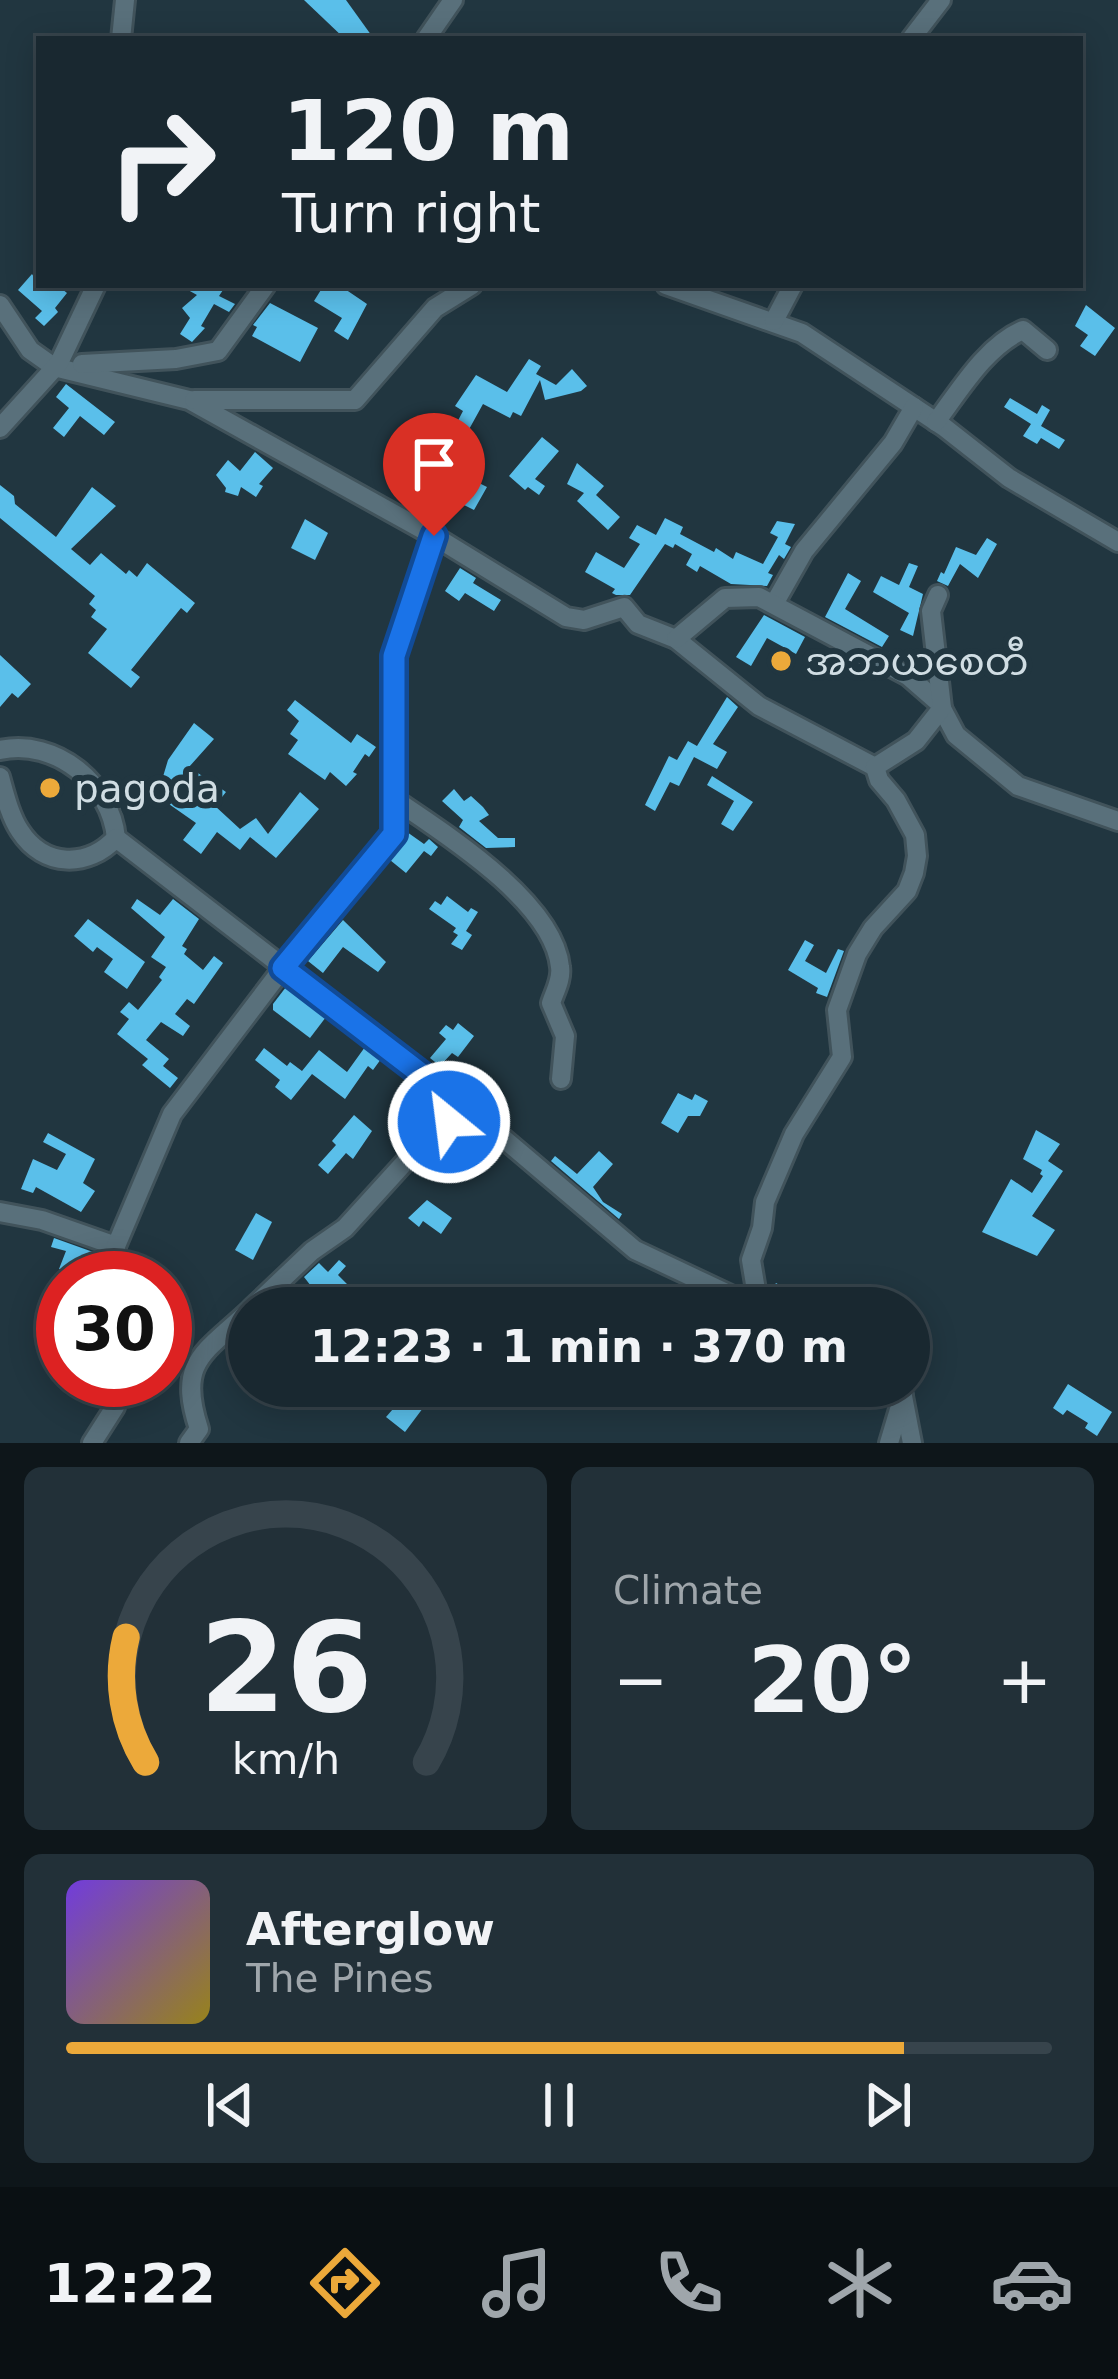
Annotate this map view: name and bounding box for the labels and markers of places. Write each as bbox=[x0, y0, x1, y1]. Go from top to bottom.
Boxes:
pin bbox=[383, 413, 485, 536]
place label: အဘယစေတီ bbox=[805, 636, 1029, 684]
marker: အဘယစေတီ bbox=[768, 648, 794, 674]
place label: pagoda bbox=[74, 766, 220, 811]
marker: pagoda bbox=[37, 775, 63, 801]

